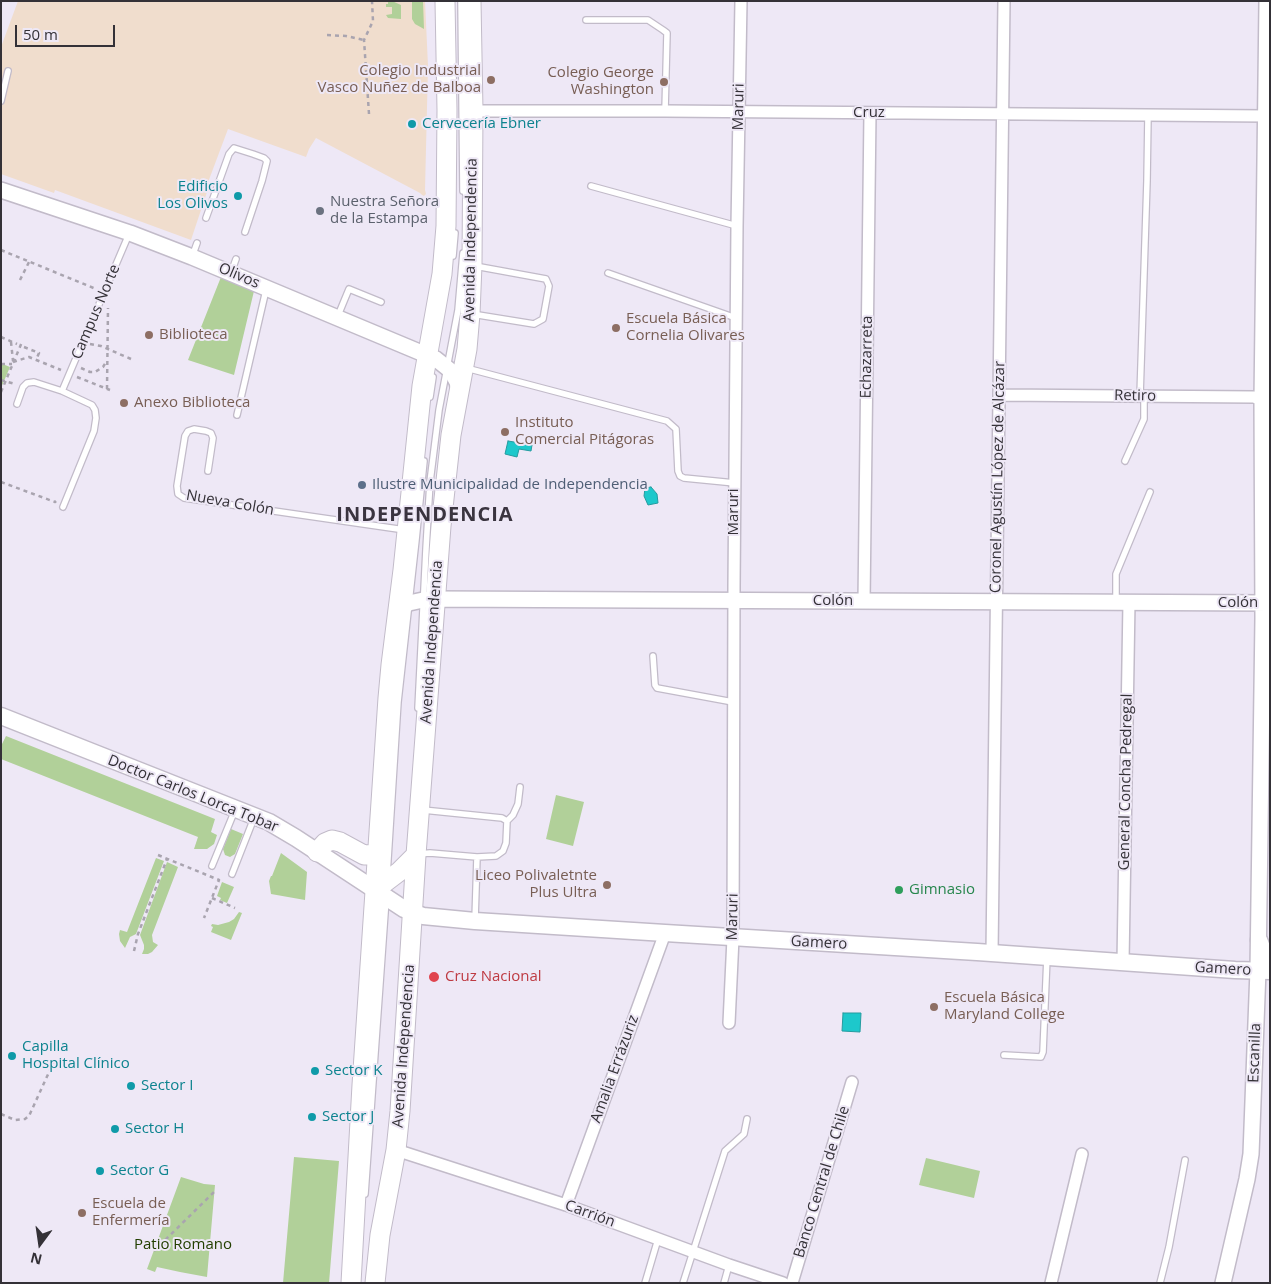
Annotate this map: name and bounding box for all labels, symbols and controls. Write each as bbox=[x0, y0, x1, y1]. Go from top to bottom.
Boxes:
scale bar bbox=[18, 15, 118, 47]
text: 50 m bbox=[23, 24, 58, 44]
place label: Colegio Industrial Vasco Nuñez de Balboa bbox=[318, 62, 481, 97]
place label: Colegio George Washington bbox=[547, 64, 654, 99]
marker: Colegio Industrial Vasco Nuñez de Balboa bbox=[485, 74, 497, 86]
marker: Colegio George Washington bbox=[658, 76, 670, 88]
street label: Maruri bbox=[730, 83, 748, 131]
street label: Cruz bbox=[853, 104, 885, 122]
place label: Cervecería Ebner bbox=[422, 115, 541, 133]
marker: Cervecería Ebner bbox=[406, 118, 418, 130]
street label: Avenida Independencia bbox=[461, 158, 481, 322]
place label: Edificio Los Olivos bbox=[157, 178, 228, 213]
marker: Edificio Los Olivos bbox=[232, 190, 244, 202]
place label: Nuestra Señora de la Estampa bbox=[330, 193, 439, 228]
marker: Nuestra Señora de la Estampa bbox=[314, 205, 326, 217]
street label: Olivos bbox=[216, 259, 262, 293]
street label: Campus Norte bbox=[68, 262, 124, 362]
place label: Escuela Básica Cornelia Olivares bbox=[626, 310, 745, 345]
street label: Echazarreta bbox=[857, 315, 877, 399]
marker: Escuela Básica Cornelia Olivares bbox=[610, 322, 622, 334]
place label: Biblioteca bbox=[159, 326, 228, 344]
marker: Biblioteca bbox=[143, 329, 155, 341]
street label: Coronel Agustín López de Alcázar bbox=[987, 361, 1009, 593]
street label: Retiro bbox=[1114, 387, 1156, 405]
place label: Anexo Biblioteca bbox=[134, 394, 250, 412]
marker: Anexo Biblioteca bbox=[118, 397, 130, 409]
place label: Instituto Comercial Pitágoras bbox=[515, 414, 654, 449]
marker: Instituto Comercial Pitágoras bbox=[499, 426, 511, 438]
place label: Ilustre Municipalidad de Independencia bbox=[372, 476, 648, 494]
marker: Ilustre Municipalidad de Independencia bbox=[356, 479, 368, 491]
street label: Nueva Colón bbox=[185, 486, 275, 520]
street label: Maruri bbox=[725, 488, 743, 536]
district label: INDEPENDENCIA bbox=[335, 503, 515, 527]
street label: Avenida Independencia bbox=[417, 560, 447, 724]
street label: Colón bbox=[813, 592, 853, 610]
street label: Colón bbox=[1218, 594, 1258, 612]
street label: General Concha Pedregal bbox=[1115, 693, 1137, 871]
street label: Doctor Carlos Lorca Tobar bbox=[105, 751, 281, 837]
place label: Liceo Polivaletnte Plus Ultra bbox=[475, 867, 597, 902]
marker: Liceo Polivaletnte Plus Ultra bbox=[601, 879, 613, 891]
place label: Gimnasio bbox=[909, 881, 975, 899]
marker: Gimnasio bbox=[893, 884, 905, 896]
street label: Maruri bbox=[724, 893, 742, 941]
street label: Gamero bbox=[790, 933, 848, 953]
street label: Gamero bbox=[1194, 959, 1252, 979]
street label: Avenida Independencia bbox=[389, 964, 419, 1128]
place label: Cruz Nacional bbox=[445, 968, 542, 986]
marker: Cruz Nacional bbox=[427, 970, 441, 984]
place label: Escuela Básica Maryland College bbox=[944, 989, 1065, 1024]
marker: Escuela Básica Maryland College bbox=[928, 1001, 940, 1013]
street label: Amalia Errázuriz bbox=[587, 1013, 643, 1125]
street label: Escanilla bbox=[1245, 1023, 1265, 1083]
place label: Capilla Hospital Clínico bbox=[22, 1038, 130, 1073]
marker: Capilla Hospital Clínico bbox=[6, 1050, 18, 1062]
place label: Sector K bbox=[325, 1062, 382, 1080]
marker: Sector K bbox=[309, 1065, 321, 1077]
place label: Sector I bbox=[141, 1077, 193, 1095]
marker: Sector I bbox=[125, 1080, 137, 1092]
street label: Banco Central de Chile bbox=[790, 1104, 854, 1260]
place label: Sector J bbox=[322, 1108, 374, 1126]
marker: Sector J bbox=[306, 1111, 318, 1123]
place label: Sector H bbox=[125, 1120, 184, 1138]
marker: Sector H bbox=[109, 1123, 121, 1135]
place label: Sector G bbox=[110, 1162, 169, 1180]
marker: Sector G bbox=[94, 1165, 106, 1177]
place label: Escuela de Enfermería bbox=[92, 1195, 170, 1230]
street label: Carrión bbox=[562, 1197, 618, 1231]
marker: Escuela de Enfermería bbox=[76, 1207, 88, 1219]
north arrow bbox=[15, 1219, 65, 1269]
park label: Patio Romano bbox=[134, 1236, 232, 1254]
text: N bbox=[28, 1248, 44, 1270]

